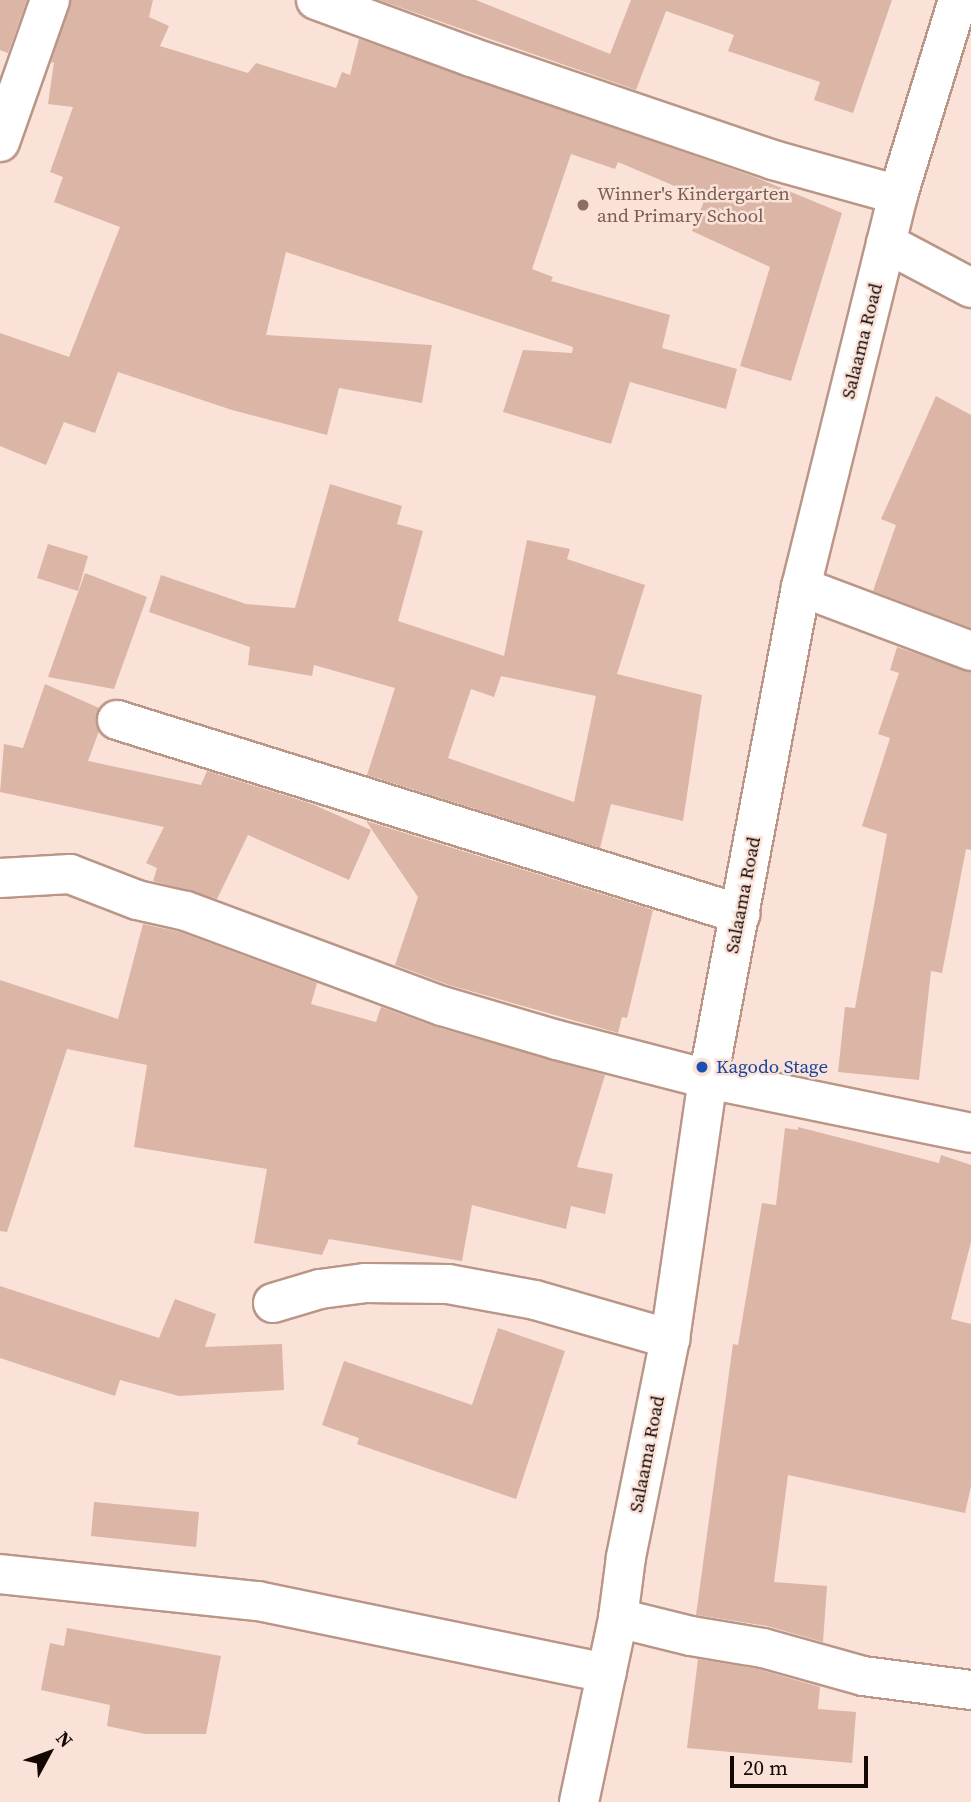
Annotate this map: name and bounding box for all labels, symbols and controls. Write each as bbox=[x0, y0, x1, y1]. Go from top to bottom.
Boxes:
place label: Winner's Kindergarten and Primary School bbox=[597, 183, 790, 227]
marker: Winner's Kindergarten and Primary School bbox=[575, 197, 591, 213]
street label: Salaama Road bbox=[837, 281, 887, 401]
street label: Salaama Road bbox=[721, 835, 765, 955]
place label: Kagodo Stage bbox=[716, 1056, 828, 1078]
marker: Kagodo Stage bbox=[694, 1059, 710, 1075]
street label: Salaama Road bbox=[625, 1394, 669, 1514]
north arrow bbox=[14, 1718, 84, 1788]
text: N bbox=[50, 1725, 79, 1753]
scale bar bbox=[733, 1742, 871, 1786]
text: 20 m bbox=[743, 1753, 788, 1782]

